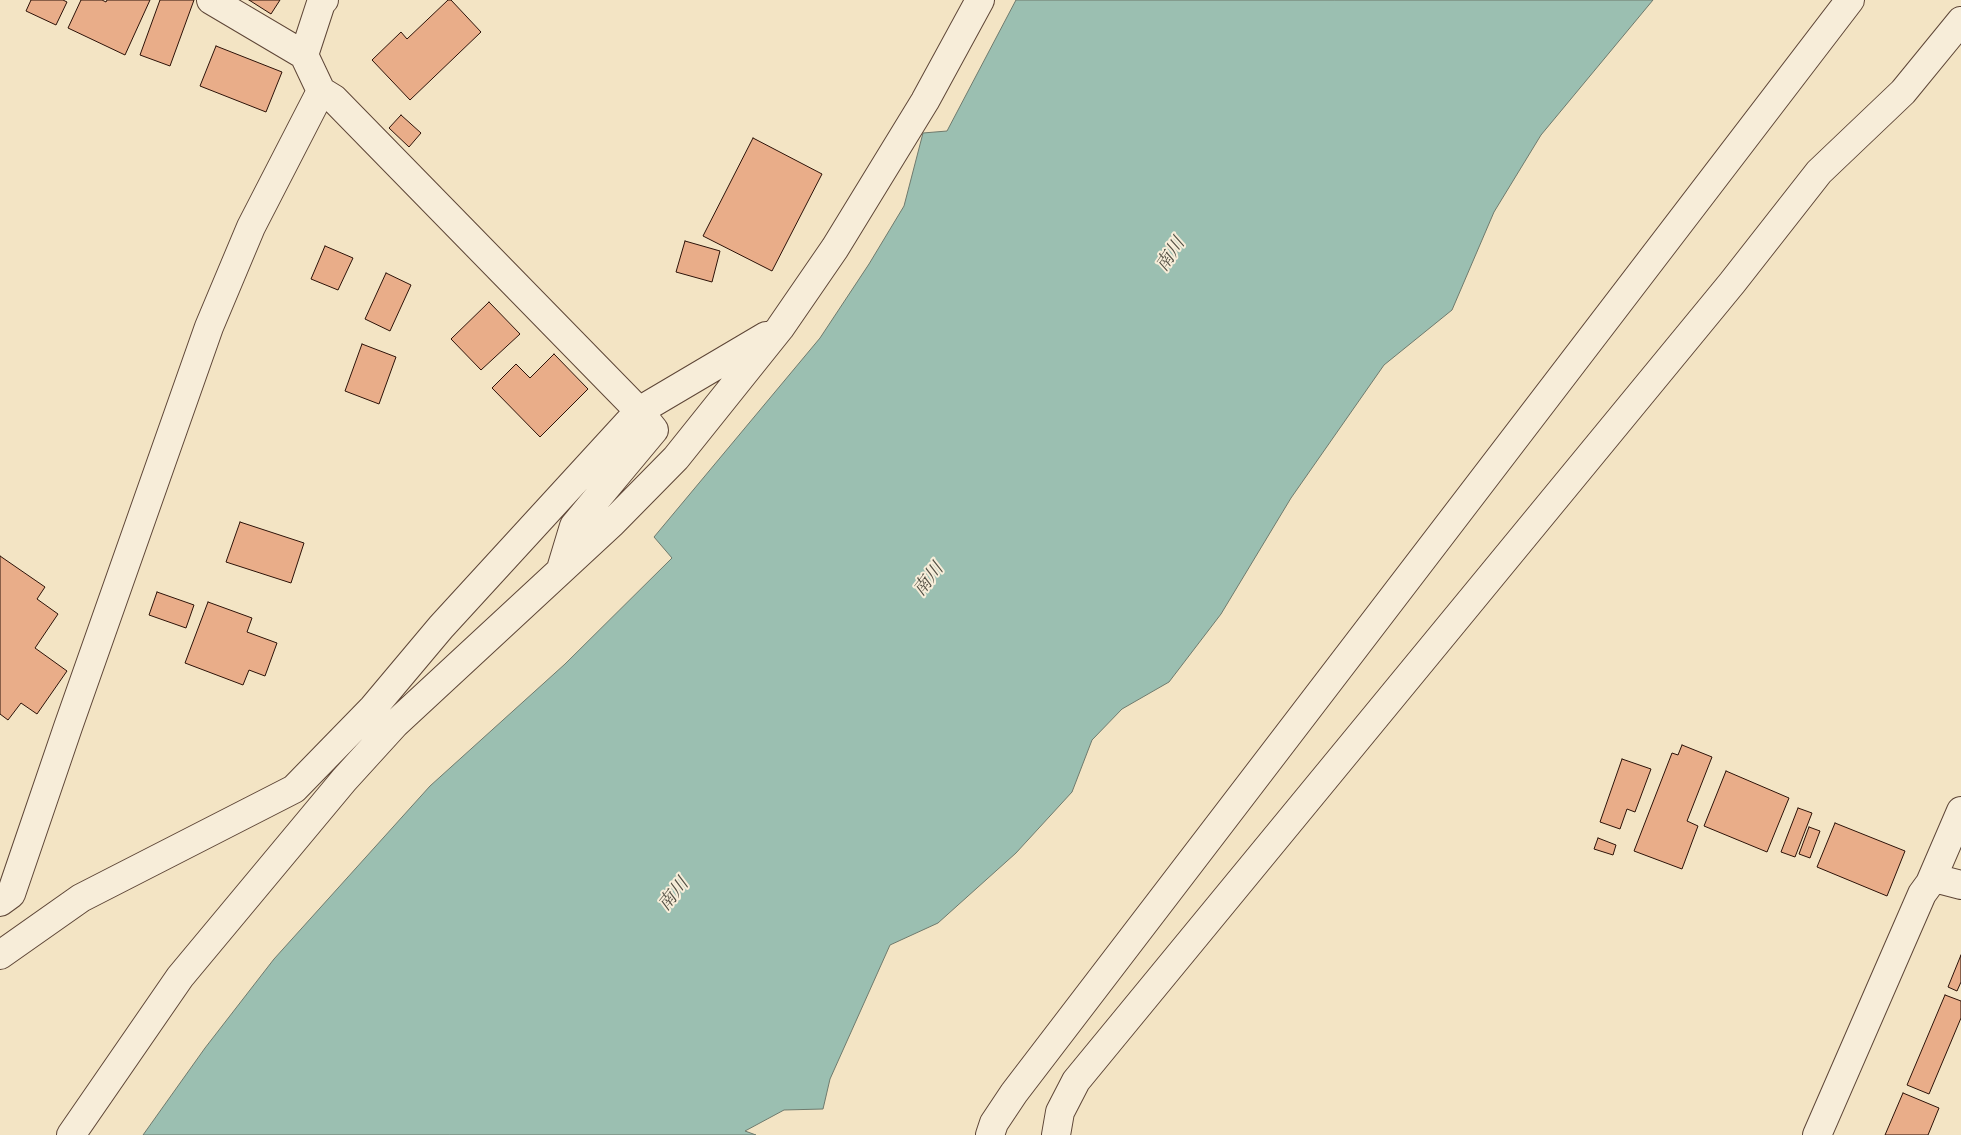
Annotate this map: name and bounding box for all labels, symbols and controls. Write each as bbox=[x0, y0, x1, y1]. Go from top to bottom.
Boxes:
water label: 南川 bbox=[1152, 234, 1190, 276]
water label: 南川 bbox=[909, 559, 949, 601]
water label: 南川 bbox=[654, 874, 694, 916]

